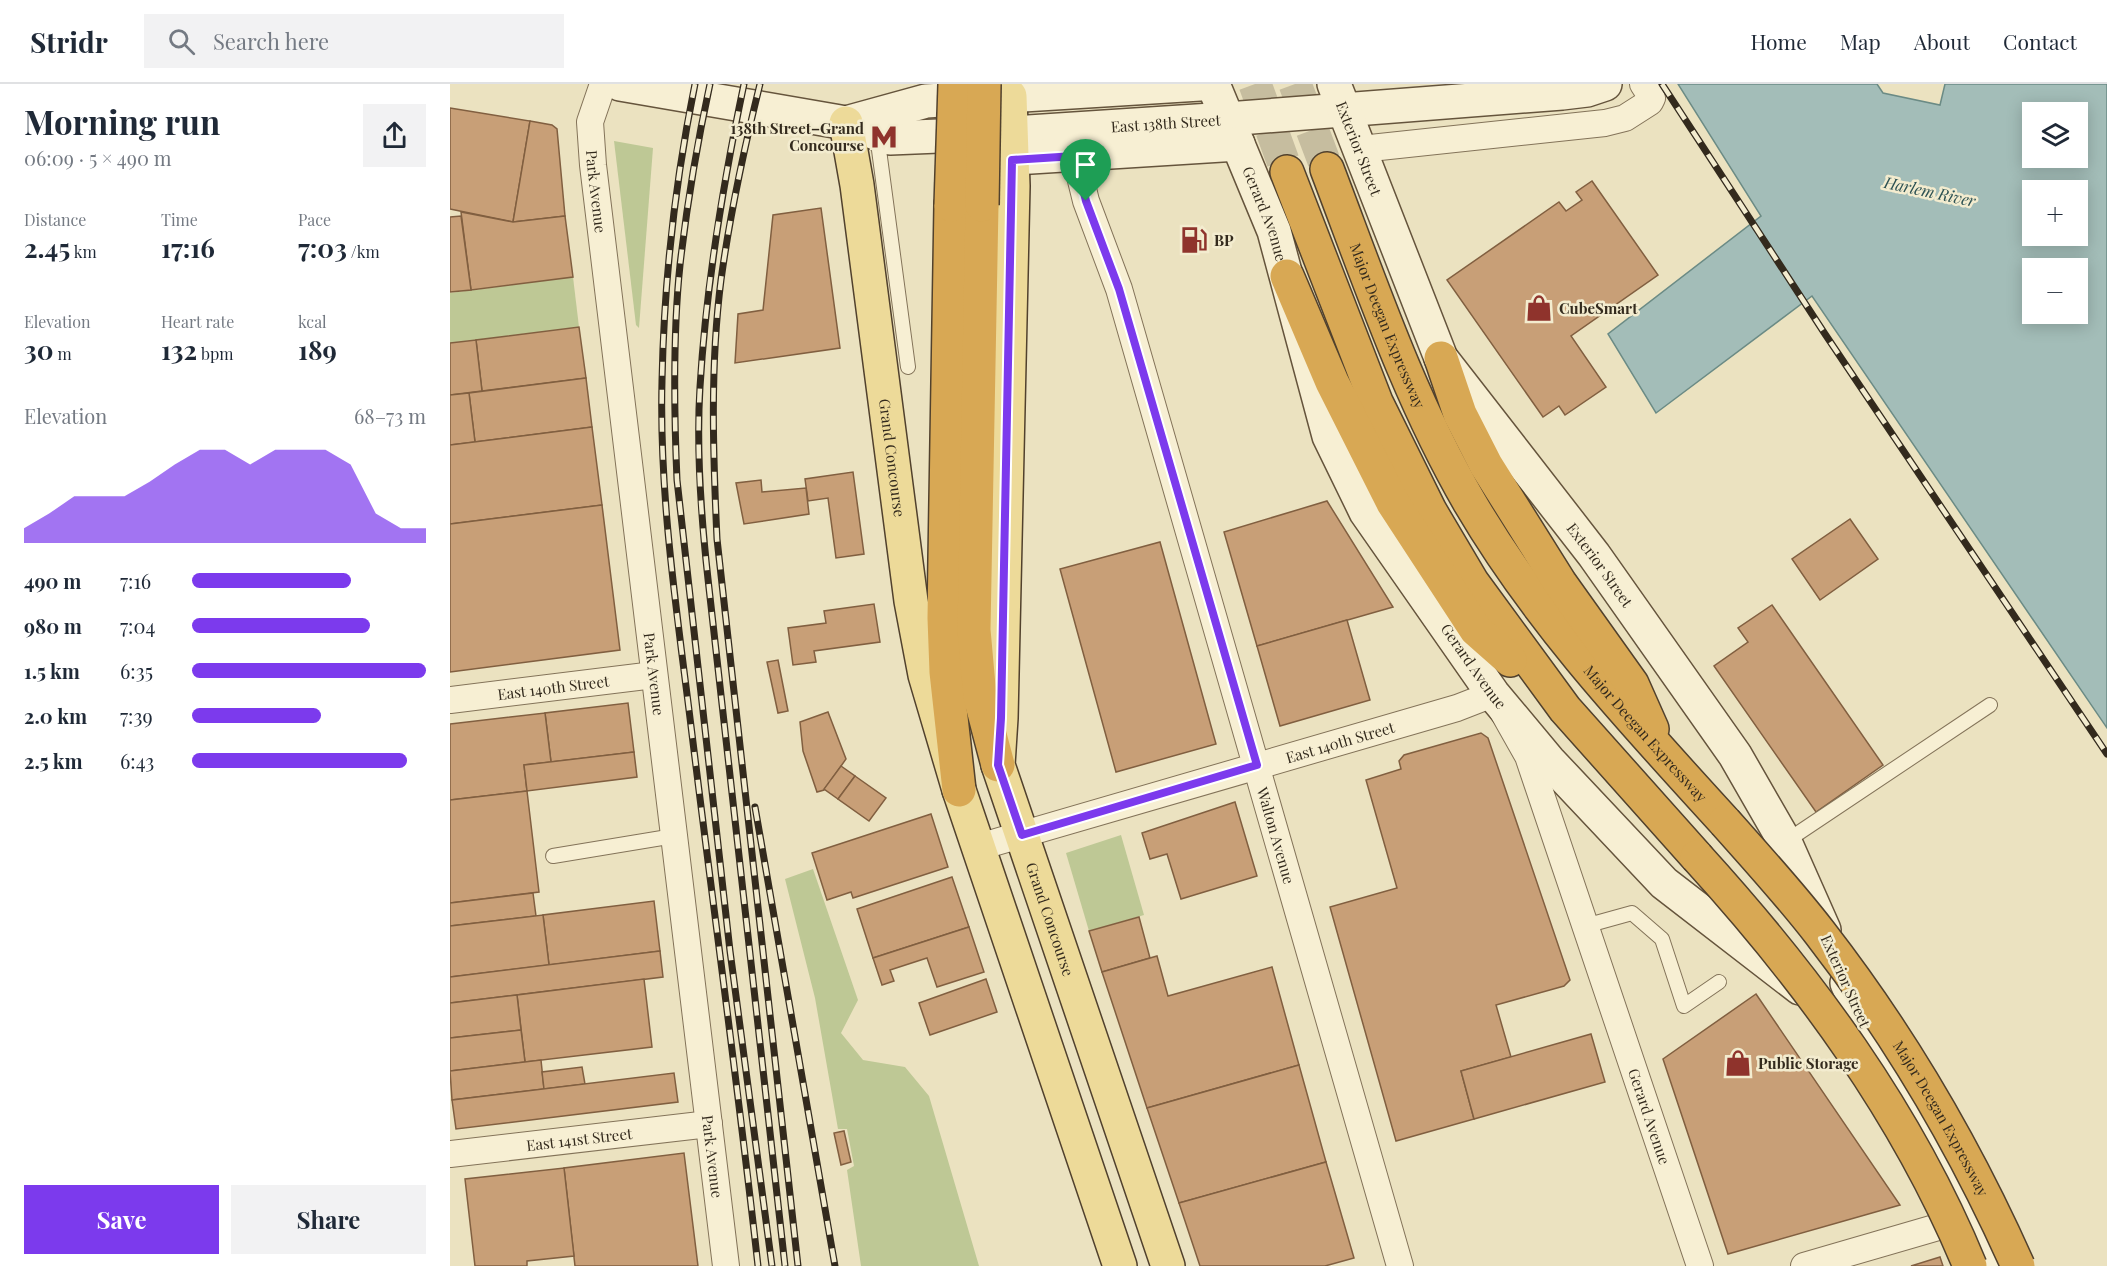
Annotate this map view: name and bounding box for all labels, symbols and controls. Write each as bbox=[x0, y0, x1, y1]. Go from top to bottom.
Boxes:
search box bbox=[144, 14, 564, 68]
text: Stridr bbox=[30, 23, 108, 60]
icon: search bbox=[165, 25, 198, 58]
text: Search here bbox=[213, 26, 329, 56]
text: Home bbox=[1751, 27, 1807, 55]
text: Map bbox=[1840, 27, 1881, 55]
text: About bbox=[1914, 27, 1970, 55]
text: Contact bbox=[2003, 27, 2077, 55]
street label: Exterior Street bbox=[1332, 98, 1387, 199]
text: Morning run bbox=[24, 99, 220, 143]
map controls bbox=[2022, 102, 2088, 324]
button: layers bbox=[2022, 102, 2088, 168]
button: share bbox=[363, 104, 426, 167]
street label: East 138th Street bbox=[1110, 109, 1222, 137]
place label: 138th Street–Grand Concourse bbox=[730, 118, 864, 155]
metro station icon: 138th Street–Grand Concourse bbox=[869, 122, 899, 152]
pin bbox=[1060, 139, 1111, 201]
text: 06:09 · 5 × 490 m bbox=[24, 144, 172, 171]
icon: arrive bbox=[1069, 148, 1102, 181]
street label: Park Avenue bbox=[582, 149, 611, 234]
street label: Gerard Avenue bbox=[1238, 163, 1292, 263]
water label: Harlem River bbox=[1881, 171, 1979, 211]
button: + bbox=[2022, 180, 2088, 246]
text: Distance bbox=[24, 209, 86, 230]
text: Time bbox=[161, 209, 198, 230]
text: Pace bbox=[298, 209, 331, 230]
fuel station icon: BP bbox=[1179, 225, 1209, 255]
text: 2.45 bbox=[24, 230, 70, 265]
text: 17:16 bbox=[161, 230, 215, 265]
text: 7:03 bbox=[298, 230, 347, 265]
place label: BP bbox=[1214, 230, 1234, 250]
street label: Major Deegan Expressway bbox=[1346, 240, 1430, 412]
text: km bbox=[70, 241, 97, 262]
text: /km bbox=[347, 241, 380, 262]
button: − bbox=[2022, 258, 2088, 324]
shop icon: CubeSmart bbox=[1524, 293, 1554, 323]
place label: CubeSmart bbox=[1559, 298, 1638, 318]
text: Elevation bbox=[24, 311, 91, 332]
text: Heart rate bbox=[161, 311, 234, 332]
text: kcal bbox=[298, 311, 327, 332]
text: 30 bbox=[24, 332, 53, 367]
text: 132 bbox=[161, 332, 197, 367]
text: 189 bbox=[298, 332, 337, 367]
text: m bbox=[53, 343, 72, 364]
text: bpm bbox=[197, 343, 234, 364]
street label: Grand Concourse bbox=[875, 397, 910, 518]
text: Elevation bbox=[24, 402, 107, 429]
text: 68–73 m bbox=[354, 402, 426, 429]
street label: Exterior Street bbox=[1563, 519, 1638, 611]
text: 490 m bbox=[24, 567, 81, 594]
text: 7:16 bbox=[120, 567, 151, 594]
text: 980 m bbox=[24, 612, 82, 639]
text: 7:04 bbox=[120, 612, 155, 639]
street label: Gerard Avenue bbox=[1437, 619, 1511, 713]
street label: Park Avenue bbox=[640, 631, 669, 717]
text: 1.5 km bbox=[24, 657, 80, 684]
text: 6:35 bbox=[120, 657, 153, 684]
street label: Major Deegan Expressway bbox=[1580, 661, 1712, 806]
street label: East 140th Street bbox=[496, 671, 611, 704]
text: 2.0 km bbox=[24, 702, 87, 729]
text: 7:39 bbox=[120, 702, 153, 729]
street label: East 140th Street bbox=[1283, 717, 1397, 767]
text: 2.5 km bbox=[24, 747, 83, 774]
text: 6:43 bbox=[120, 747, 154, 774]
street label: Walton Avenue bbox=[1252, 784, 1300, 886]
street label: Grand Concourse bbox=[1022, 860, 1079, 979]
street label: Exterior Street bbox=[1817, 931, 1876, 1031]
street label: Major Deegan Expressway bbox=[1889, 1037, 1994, 1200]
shop icon: Public Storage bbox=[1723, 1048, 1753, 1078]
place label: Public Storage bbox=[1758, 1053, 1859, 1073]
street label: Gerard Avenue bbox=[1624, 1066, 1675, 1167]
street label: Park Avenue bbox=[698, 1114, 728, 1199]
street label: East 141st Street bbox=[525, 1123, 634, 1155]
button: Save bbox=[24, 1185, 219, 1254]
button: Share bbox=[231, 1185, 426, 1254]

